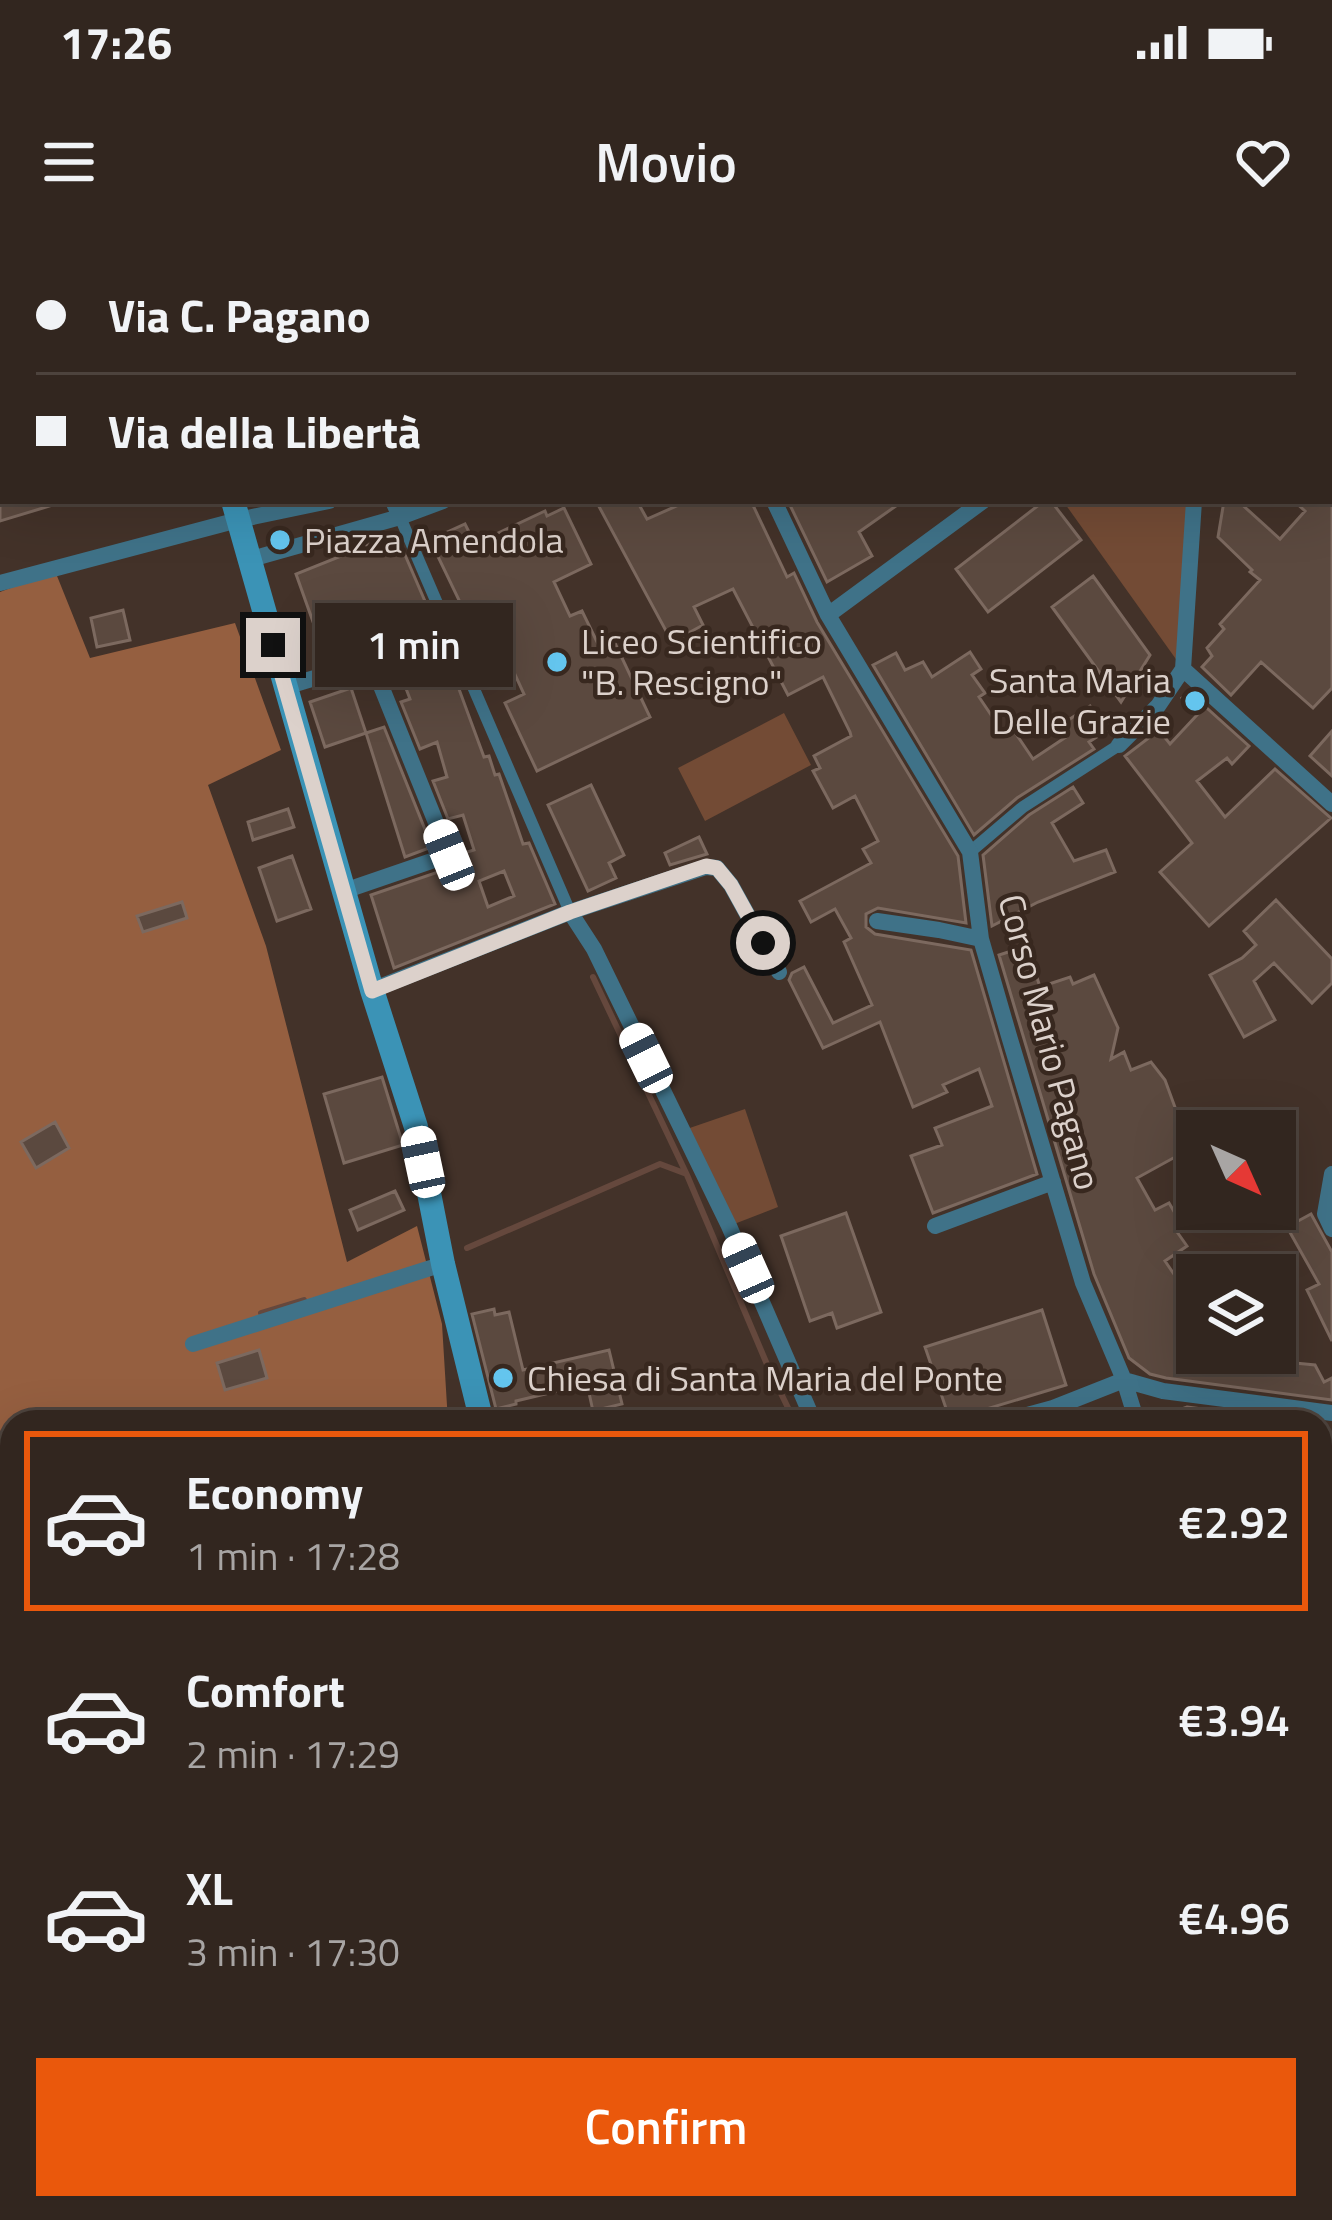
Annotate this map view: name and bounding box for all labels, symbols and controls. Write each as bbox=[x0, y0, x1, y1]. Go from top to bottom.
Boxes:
text: 17:26 bbox=[60, 8, 172, 76]
text: Movio bbox=[595, 121, 737, 203]
icon: menu bbox=[36, 129, 102, 195]
icon: heart bbox=[1230, 129, 1296, 195]
text: Via C. Pagano bbox=[108, 281, 371, 349]
text: Via della Libertà bbox=[108, 397, 421, 465]
place label: Piazza Amendola bbox=[304, 512, 563, 567]
marker: Piazza Amendola bbox=[267, 527, 293, 553]
callout: 1 min bbox=[315, 603, 513, 687]
place label: Liceo Scientifico "B. Rescigno" bbox=[581, 613, 822, 709]
text: 1 min bbox=[367, 615, 461, 674]
route end bbox=[246, 618, 300, 672]
marker: Liceo Scientifico "B. Rescigno" bbox=[544, 649, 570, 675]
place label: Santa Maria Delle Grazie bbox=[989, 652, 1171, 748]
marker: Santa Maria Delle Grazie bbox=[1182, 688, 1208, 714]
car bbox=[419, 815, 479, 895]
street label: Corso Mario Pagano bbox=[985, 888, 1116, 1196]
route start bbox=[736, 916, 790, 970]
car bbox=[614, 1018, 678, 1098]
north arrow bbox=[1176, 1110, 1296, 1230]
map controls bbox=[1176, 1110, 1296, 1374]
car bbox=[398, 1123, 448, 1201]
car bbox=[717, 1228, 779, 1308]
button: layers bbox=[1176, 1254, 1296, 1374]
place label: Chiesa di Santa Maria del Ponte bbox=[527, 1350, 1003, 1405]
marker: Chiesa di Santa Maria del Ponte bbox=[490, 1365, 516, 1391]
text: Economy bbox=[186, 1458, 363, 1526]
icon: car bbox=[42, 1467, 150, 1575]
text: €2.92 bbox=[1178, 1487, 1290, 1555]
text: 1 min · 17:28 bbox=[186, 1526, 400, 1585]
text: Comfort bbox=[186, 1656, 345, 1724]
icon: car bbox=[42, 1665, 150, 1773]
text: €3.94 bbox=[1178, 1685, 1290, 1753]
text: 2 min · 17:29 bbox=[186, 1724, 400, 1783]
text: XL bbox=[186, 1854, 233, 1922]
icon: car bbox=[42, 1863, 150, 1971]
text: €4.96 bbox=[1178, 1883, 1290, 1951]
text: 3 min · 17:30 bbox=[186, 1922, 400, 1981]
button: Confirm bbox=[36, 2058, 1296, 2196]

